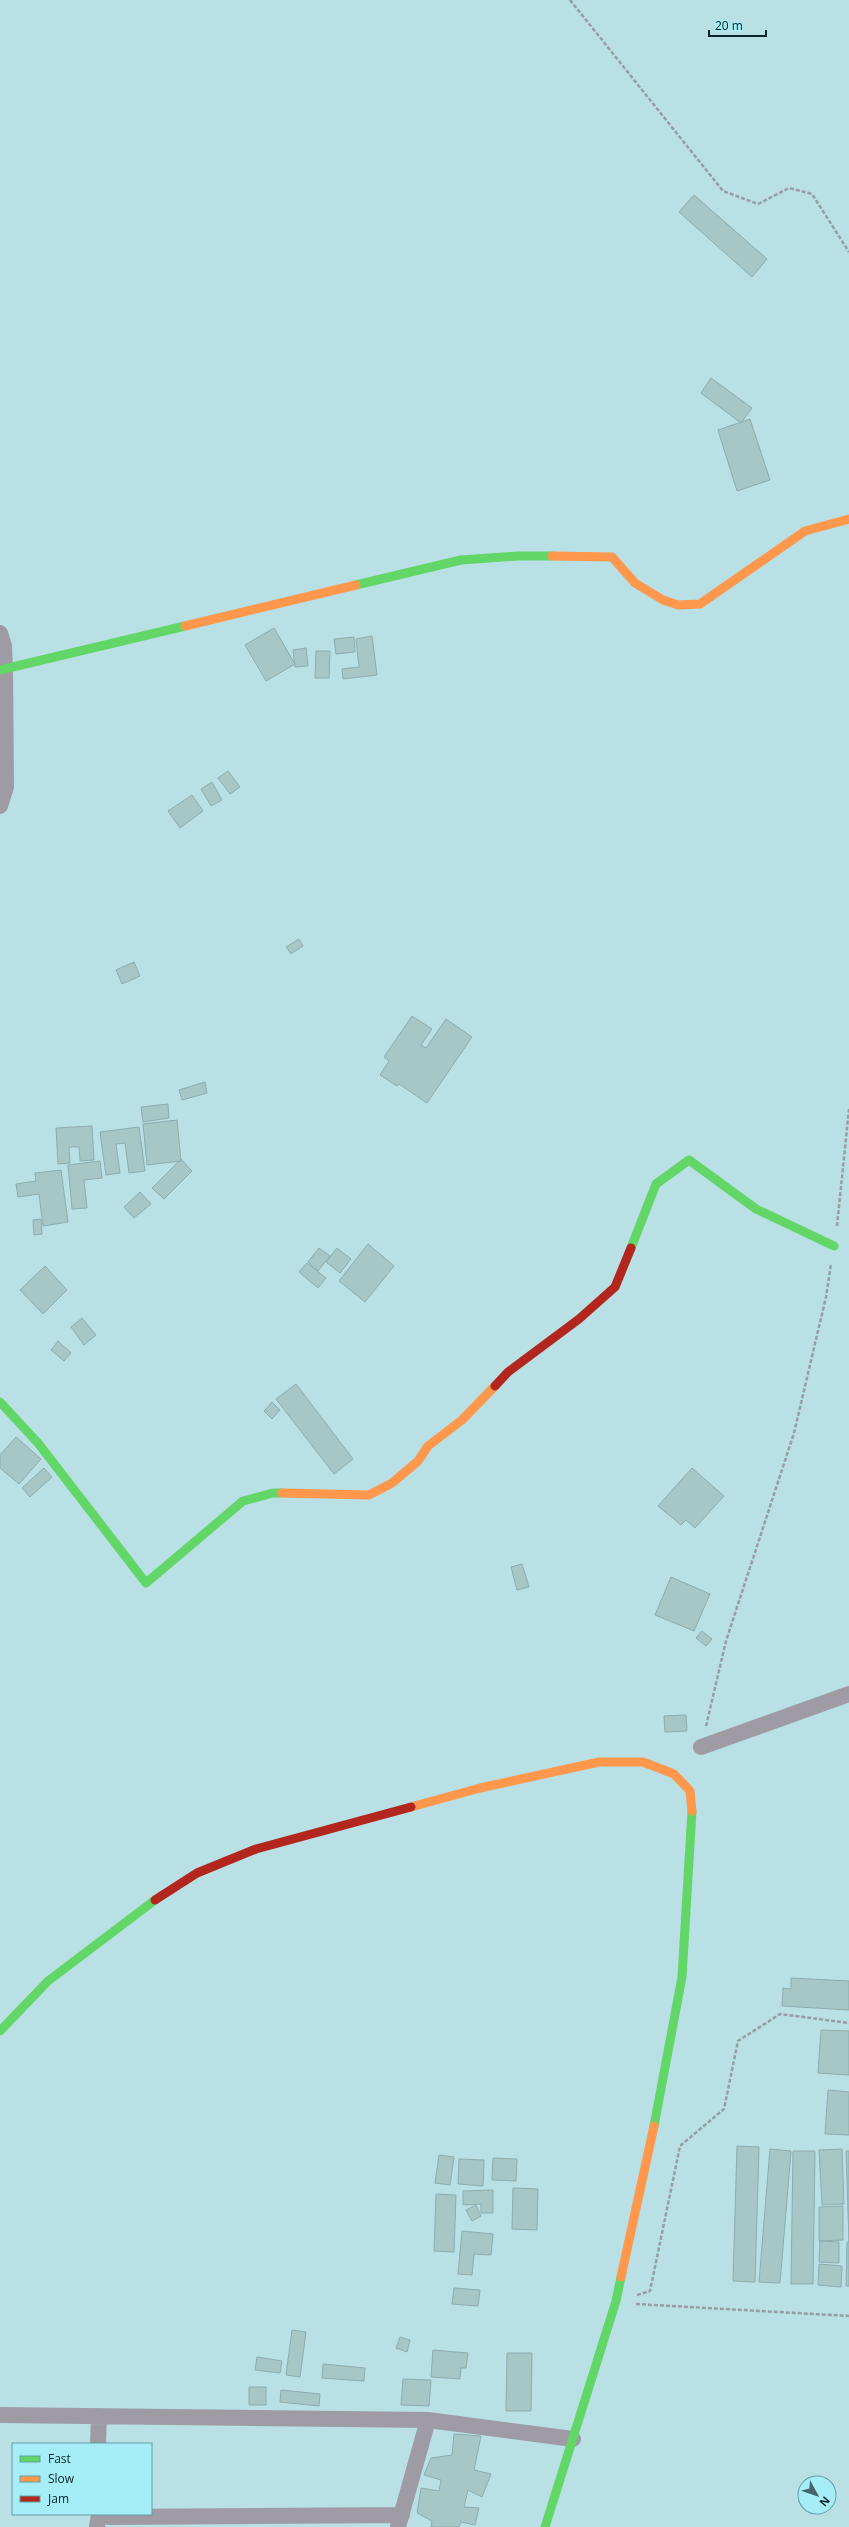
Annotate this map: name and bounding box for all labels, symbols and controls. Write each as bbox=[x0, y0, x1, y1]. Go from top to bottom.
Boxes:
scale bar bbox=[709, 12, 766, 38]
text: 20 m bbox=[715, 17, 743, 34]
legend bbox=[12, 2443, 152, 2515]
text: Fast bbox=[48, 2450, 71, 2467]
text: Slow bbox=[48, 2470, 75, 2487]
north arrow bbox=[797, 2475, 837, 2515]
text: Jam bbox=[47, 2490, 69, 2507]
text: N bbox=[816, 2493, 834, 2510]

